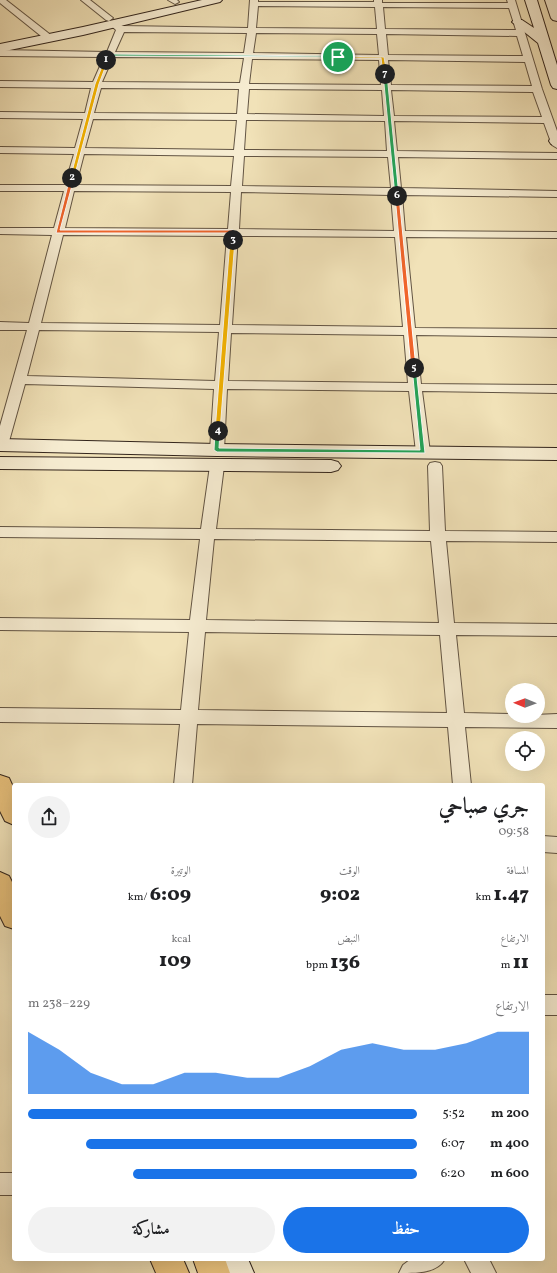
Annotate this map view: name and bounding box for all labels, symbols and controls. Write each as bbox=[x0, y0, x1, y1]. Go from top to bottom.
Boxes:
pin bbox=[321, 40, 355, 74]
icon: arrive bbox=[327, 46, 349, 68]
pin: 1 bbox=[96, 50, 116, 70]
text: 1 bbox=[104, 52, 108, 67]
pin: 7 bbox=[375, 64, 395, 84]
text: 7 bbox=[382, 66, 388, 81]
pin: 2 bbox=[62, 168, 82, 188]
text: 2 bbox=[69, 170, 75, 185]
pin: 6 bbox=[387, 186, 407, 206]
text: 6 bbox=[394, 188, 400, 203]
pin: 3 bbox=[223, 230, 243, 250]
text: 3 bbox=[230, 232, 236, 247]
pin: 5 bbox=[404, 358, 424, 378]
text: 5 bbox=[411, 360, 417, 375]
pin: 4 bbox=[208, 421, 228, 441]
text: 4 bbox=[215, 423, 221, 438]
north arrow bbox=[505, 683, 545, 723]
map controls bbox=[505, 683, 545, 771]
button: locate bbox=[505, 731, 545, 771]
text: جري صباحي bbox=[439, 792, 529, 823]
button: share bbox=[28, 796, 70, 838]
text: 09:58 bbox=[498, 823, 529, 841]
text: الوتيرة bbox=[171, 864, 191, 879]
text: الوقت bbox=[339, 864, 360, 879]
text: المسافة bbox=[507, 864, 529, 879]
text: 6:09 bbox=[150, 881, 191, 909]
text: 9:02 bbox=[320, 881, 360, 909]
text: 1.47 bbox=[493, 881, 529, 909]
text: /km bbox=[128, 890, 150, 905]
text: km bbox=[476, 890, 493, 905]
text: kcal bbox=[171, 932, 191, 947]
text: النبض bbox=[337, 932, 360, 947]
text: الارتفاع bbox=[500, 932, 529, 947]
text: 109 bbox=[159, 947, 191, 975]
text: 136 bbox=[330, 949, 360, 977]
text: 11 bbox=[513, 949, 529, 977]
text: bpm bbox=[306, 958, 330, 973]
text: m bbox=[501, 958, 513, 973]
text: 229–238 m bbox=[28, 995, 90, 1013]
text: الارتفاع bbox=[495, 998, 529, 1016]
text: 5:52 bbox=[442, 1105, 465, 1123]
text: 200 m bbox=[491, 1105, 529, 1123]
text: 6:07 bbox=[441, 1135, 465, 1153]
text: 400 m bbox=[490, 1135, 529, 1153]
text: 6:20 bbox=[441, 1165, 465, 1183]
text: 600 m bbox=[491, 1165, 529, 1183]
button: مشاركة bbox=[28, 1207, 275, 1253]
button: حفظ bbox=[283, 1207, 529, 1253]

